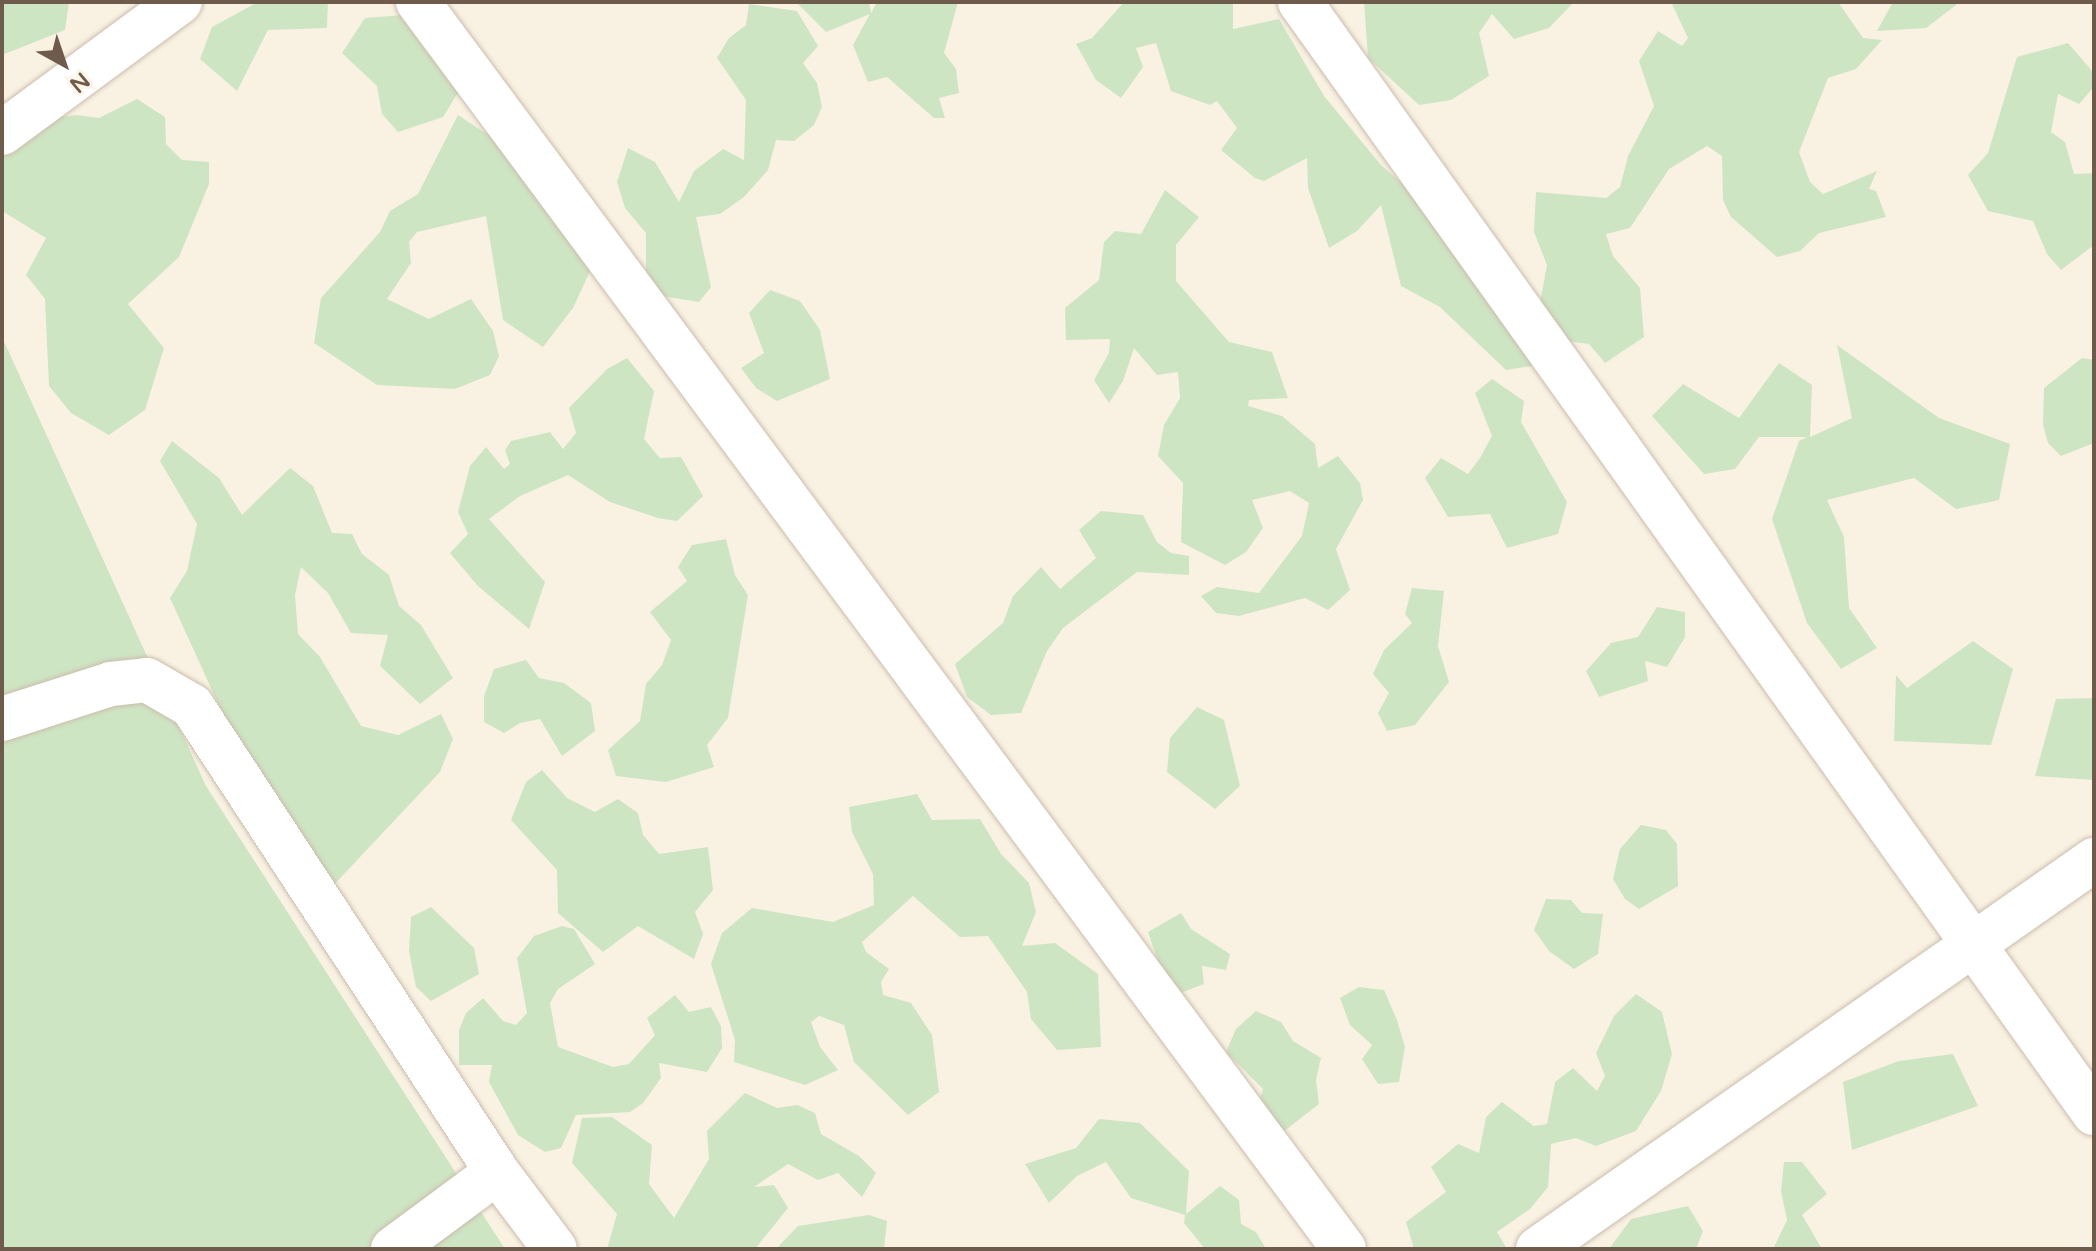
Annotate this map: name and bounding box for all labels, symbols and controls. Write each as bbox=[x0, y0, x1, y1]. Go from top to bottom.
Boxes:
north arrow bbox=[24, 24, 104, 104]
text: N bbox=[64, 67, 95, 98]

